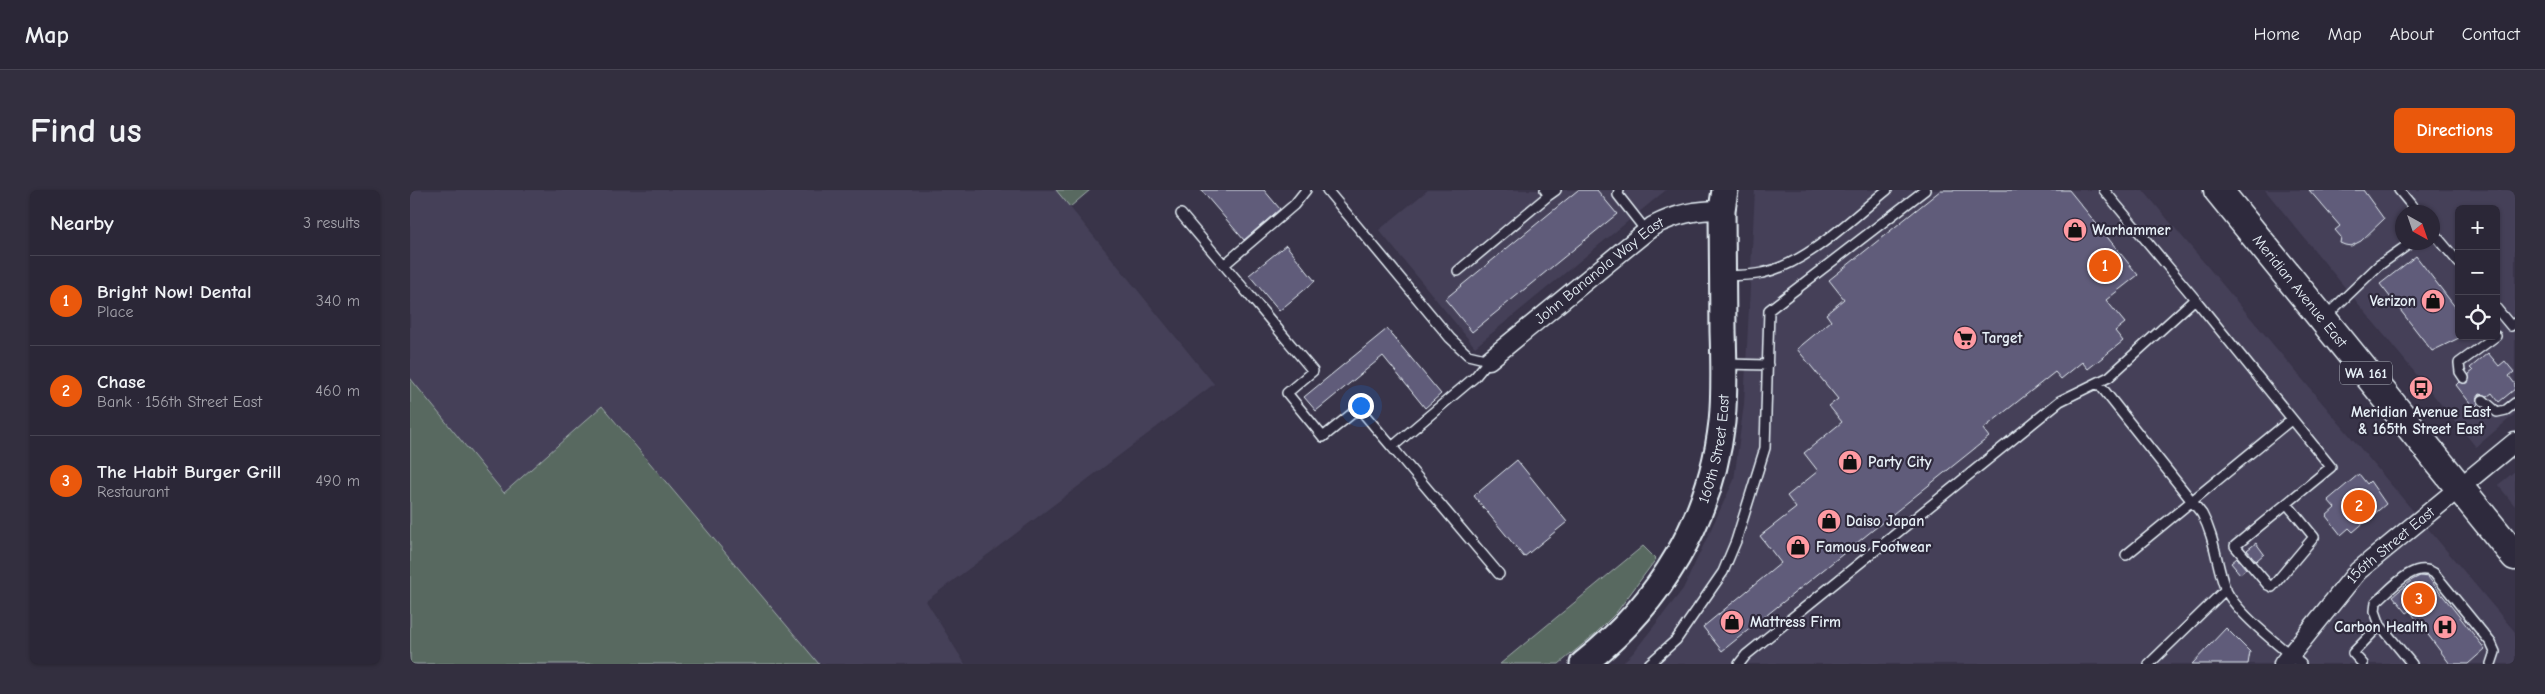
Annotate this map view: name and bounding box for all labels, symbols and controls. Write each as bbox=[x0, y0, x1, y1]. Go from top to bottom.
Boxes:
text: Map bbox=[25, 21, 69, 49]
text: Home bbox=[2253, 24, 2300, 45]
text: Map bbox=[2328, 24, 2362, 45]
text: About bbox=[2390, 24, 2434, 45]
text: Contact bbox=[2462, 24, 2520, 45]
button: Directions bbox=[2394, 108, 2515, 153]
text: Find us bbox=[30, 110, 142, 151]
north arrow bbox=[2395, 205, 2440, 250]
map controls bbox=[2455, 205, 2500, 340]
button: + bbox=[2455, 205, 2500, 250]
text: Nearby bbox=[50, 211, 114, 235]
street label: John Bananola Way East bbox=[1531, 213, 1667, 328]
text: 3 results bbox=[303, 214, 360, 232]
shop icon: Warhammer bbox=[2062, 217, 2088, 243]
place label: Warhammer bbox=[2092, 221, 2170, 239]
street label: Meridian Avenue East bbox=[2249, 231, 2351, 351]
pin: 1 bbox=[2089, 247, 2121, 285]
button: − bbox=[2455, 250, 2500, 295]
text: Bright Now! Dental bbox=[97, 281, 251, 303]
shop icon: Verizon bbox=[2420, 288, 2446, 314]
text: 1 bbox=[63, 292, 69, 310]
text: 340 m bbox=[316, 292, 360, 310]
place label: Verizon bbox=[2370, 292, 2416, 310]
button: locate bbox=[2455, 295, 2500, 340]
text: Place bbox=[97, 303, 133, 321]
supermarket icon: Target bbox=[1952, 325, 1978, 351]
place label: Target bbox=[1982, 329, 2023, 347]
road number: WA 161 bbox=[2340, 362, 2392, 384]
text: Chase bbox=[97, 371, 146, 393]
bus stop icon: Meridian Avenue East & 165th Street East bbox=[2408, 375, 2434, 401]
text: 2 bbox=[62, 382, 70, 400]
text: 460 m bbox=[315, 382, 360, 400]
text: Bank · 156th Street East bbox=[97, 393, 262, 411]
your location bbox=[1348, 393, 1374, 419]
street label: 160th Street East bbox=[1694, 393, 1733, 506]
place label: Meridian Avenue East & 165th Street East bbox=[2351, 403, 2492, 438]
shop icon: Party City bbox=[1837, 449, 1863, 475]
place label: Party City bbox=[1868, 453, 1932, 471]
text: The Habit Burger Grill bbox=[97, 461, 281, 483]
text: 3 bbox=[62, 472, 70, 490]
text: 490 m bbox=[315, 472, 360, 490]
text: Restaurant bbox=[97, 483, 169, 501]
pin: 2 bbox=[2343, 487, 2375, 525]
street label: 156th Street East bbox=[2343, 502, 2439, 587]
shop icon: Daiso Japan bbox=[1816, 508, 1842, 534]
place label: Daiso Japan bbox=[1846, 512, 1924, 530]
shop icon: Famous Footwear bbox=[1785, 534, 1811, 560]
place label: Famous Footwear bbox=[1816, 538, 1931, 556]
pin: 3 bbox=[2403, 580, 2435, 618]
shop icon: Mattress Firm bbox=[1719, 609, 1745, 635]
place label: Mattress Firm bbox=[1750, 613, 1841, 631]
hospital icon: Carbon Health bbox=[2432, 614, 2458, 640]
place label: Carbon Health bbox=[2334, 618, 2428, 636]

